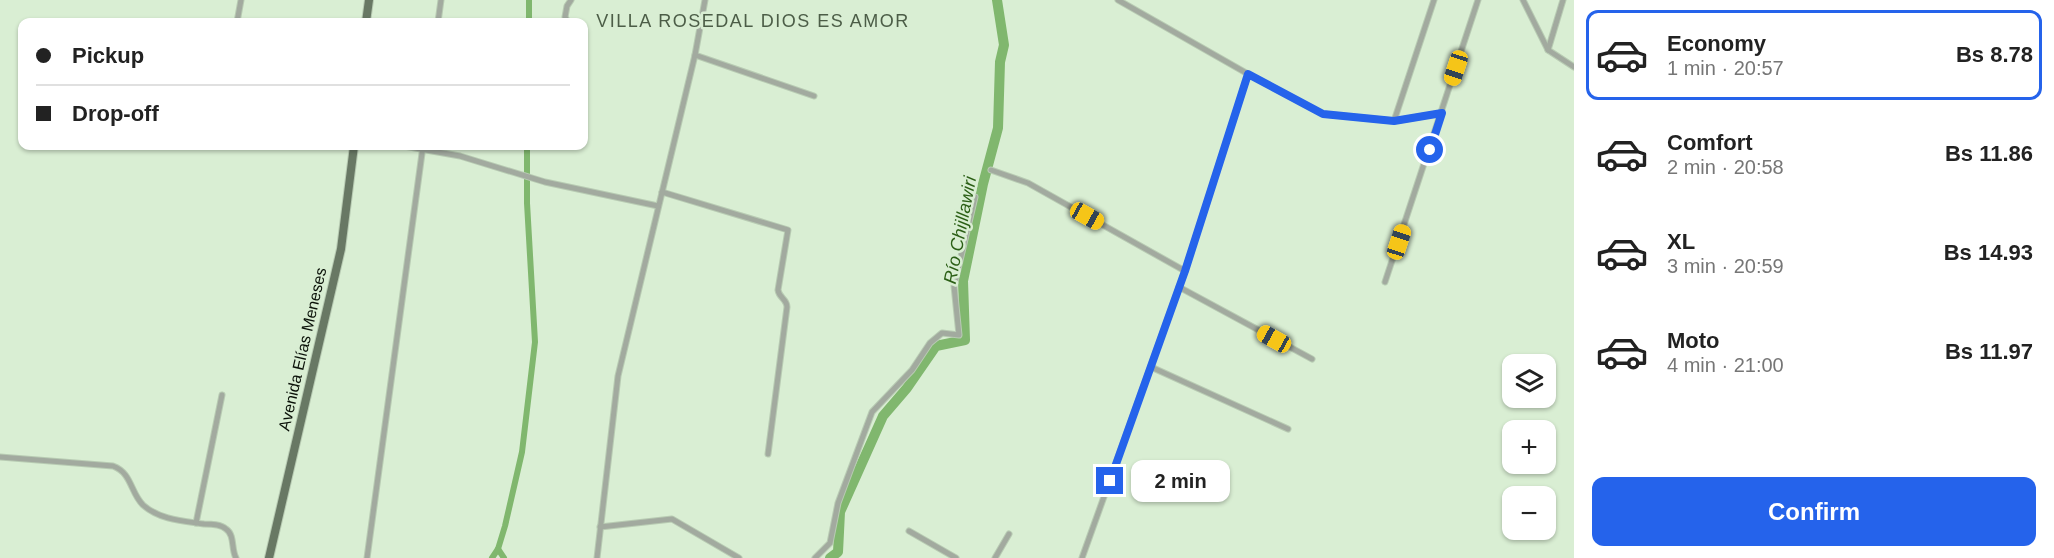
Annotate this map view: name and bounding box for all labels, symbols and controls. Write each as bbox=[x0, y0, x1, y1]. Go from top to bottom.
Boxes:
district label: VILLA ROSEDAL DIOS ES AMOR bbox=[596, 11, 910, 31]
icon: car bbox=[1595, 28, 1649, 82]
text: Economy bbox=[1667, 31, 1766, 56]
text: Bs 8.78 bbox=[1956, 42, 2033, 67]
text: Pickup bbox=[72, 43, 144, 68]
car bbox=[1442, 48, 1470, 88]
text: 1 min · 20:57 bbox=[1667, 57, 1784, 79]
text: Drop-off bbox=[72, 101, 159, 126]
icon: car bbox=[1595, 127, 1649, 181]
text: Comfort bbox=[1667, 130, 1753, 155]
route start bbox=[1416, 136, 1443, 163]
text: Bs 11.86 bbox=[1945, 141, 2033, 166]
text: 2 min · 20:58 bbox=[1667, 156, 1784, 178]
water label: Río Chijllawiri bbox=[940, 174, 980, 285]
car bbox=[1067, 199, 1107, 233]
car bbox=[1385, 222, 1413, 262]
icon: car bbox=[1595, 226, 1649, 280]
text: XL bbox=[1667, 229, 1695, 254]
text: Bs 14.93 bbox=[1944, 240, 2033, 265]
text: 3 min · 20:59 bbox=[1667, 255, 1784, 277]
street label: Avenida Elías Meneses bbox=[275, 266, 330, 432]
car bbox=[1254, 322, 1294, 356]
icon: car bbox=[1595, 325, 1649, 379]
text: Moto bbox=[1667, 328, 1720, 353]
text: Bs 11.97 bbox=[1945, 339, 2033, 364]
map controls bbox=[1502, 354, 1556, 540]
button: layers bbox=[1502, 354, 1556, 408]
text: 4 min · 21:00 bbox=[1667, 354, 1784, 376]
button: + bbox=[1502, 420, 1556, 474]
callout: 2 min bbox=[1131, 460, 1230, 502]
route end bbox=[1096, 467, 1123, 494]
text: 2 min bbox=[1154, 470, 1207, 492]
button: Confirm bbox=[1592, 477, 2036, 546]
button: − bbox=[1502, 486, 1556, 540]

